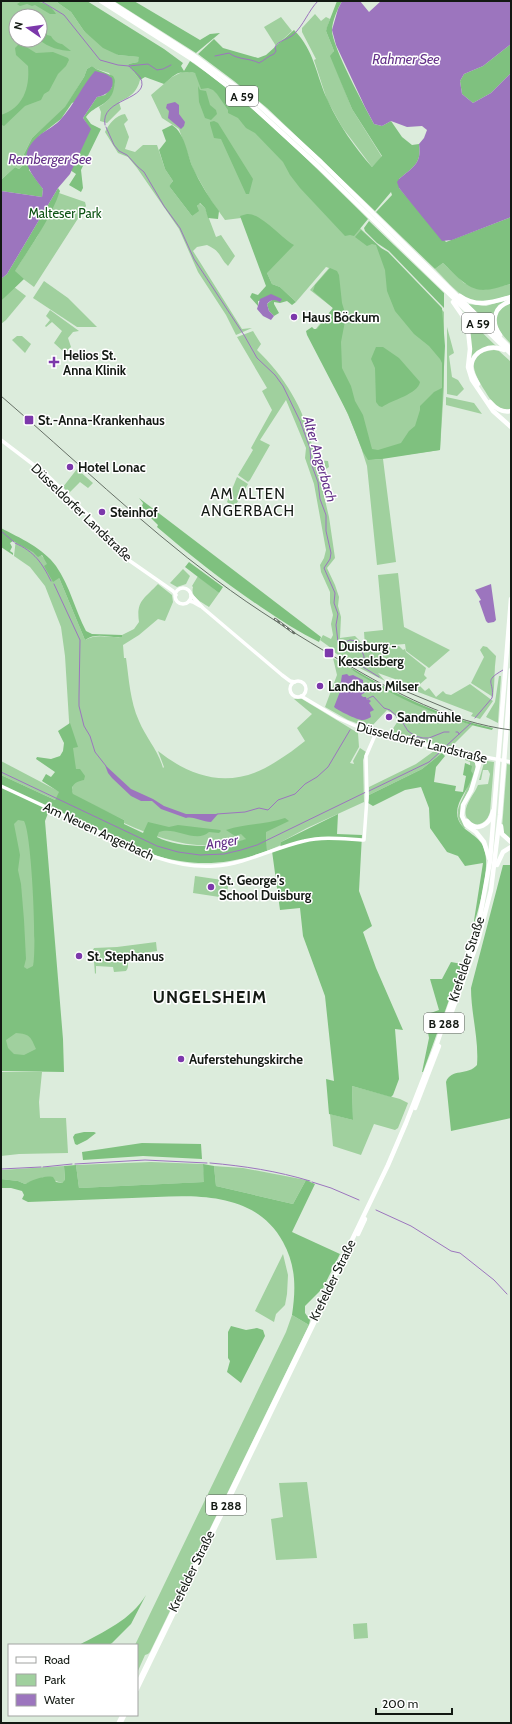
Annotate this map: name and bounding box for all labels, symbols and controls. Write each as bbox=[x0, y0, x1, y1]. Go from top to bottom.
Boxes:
north arrow bbox=[8, 8, 48, 48]
text: N bbox=[11, 20, 26, 31]
water label: Rahmer See bbox=[372, 50, 440, 68]
road number: A 59 bbox=[226, 86, 258, 106]
water label: Remberger See bbox=[8, 150, 92, 168]
park label: Malteser Park bbox=[28, 205, 102, 221]
place label: Haus Böckum bbox=[302, 309, 380, 325]
marker: Haus Böckum bbox=[289, 312, 299, 322]
road number: A 59 bbox=[462, 313, 494, 333]
place label: Helios St. Anna Klinik bbox=[63, 347, 127, 378]
marker: Helios St. Anna Klinik bbox=[48, 356, 60, 368]
place label: St.-Anna-Krankenhaus bbox=[38, 412, 165, 428]
water label: Alter Angerbach bbox=[299, 413, 341, 504]
marker: St.-Anna-Krankenhaus bbox=[23, 414, 35, 426]
place label: Hotel Lonac bbox=[78, 459, 146, 475]
street label: Düsseldorfer Landstraße bbox=[28, 460, 136, 565]
marker: Hotel Lonac bbox=[65, 462, 75, 472]
district label: AM ALTEN ANGERBACH bbox=[201, 485, 295, 520]
place label: Steinhof bbox=[110, 504, 158, 520]
marker: Steinhof bbox=[97, 507, 107, 517]
place label: Duisburg - Kesselsberg bbox=[338, 638, 404, 669]
marker: Duisburg - Kesselsberg bbox=[323, 647, 335, 659]
place label: Landhaus Milser bbox=[328, 678, 419, 694]
marker: Landhaus Milser bbox=[315, 681, 325, 691]
place label: Sandmühle bbox=[397, 709, 462, 725]
marker: Sandmühle bbox=[384, 712, 394, 722]
street label: Düsseldorfer Landstraße bbox=[355, 718, 489, 766]
street label: Am Neuen Angerbach bbox=[41, 798, 157, 864]
water label: Anger bbox=[204, 830, 240, 854]
place label: St. George’s School Duisburg bbox=[219, 872, 312, 903]
marker: St. George’s School Duisburg bbox=[206, 882, 216, 892]
street label: Krefelder Straße bbox=[445, 914, 487, 1004]
place label: St. Stephanus bbox=[87, 948, 165, 964]
marker: St. Stephanus bbox=[74, 951, 84, 961]
district label: UNGELSHEIM bbox=[153, 987, 267, 1007]
road number: B 288 bbox=[424, 1013, 464, 1033]
place label: Auferstehungskirche bbox=[189, 1051, 303, 1067]
marker: Auferstehungskirche bbox=[176, 1054, 186, 1064]
street label: Krefelder Straße bbox=[305, 1236, 359, 1323]
road number: B 288 bbox=[206, 1495, 246, 1515]
street label: Krefelder Straße bbox=[164, 1527, 218, 1614]
legend bbox=[8, 1644, 138, 1716]
text: Road bbox=[44, 1652, 70, 1667]
text: Park bbox=[44, 1672, 66, 1687]
scale bar bbox=[376, 1690, 452, 1716]
text: Water bbox=[44, 1692, 75, 1707]
text: 200 m bbox=[382, 1696, 418, 1711]

